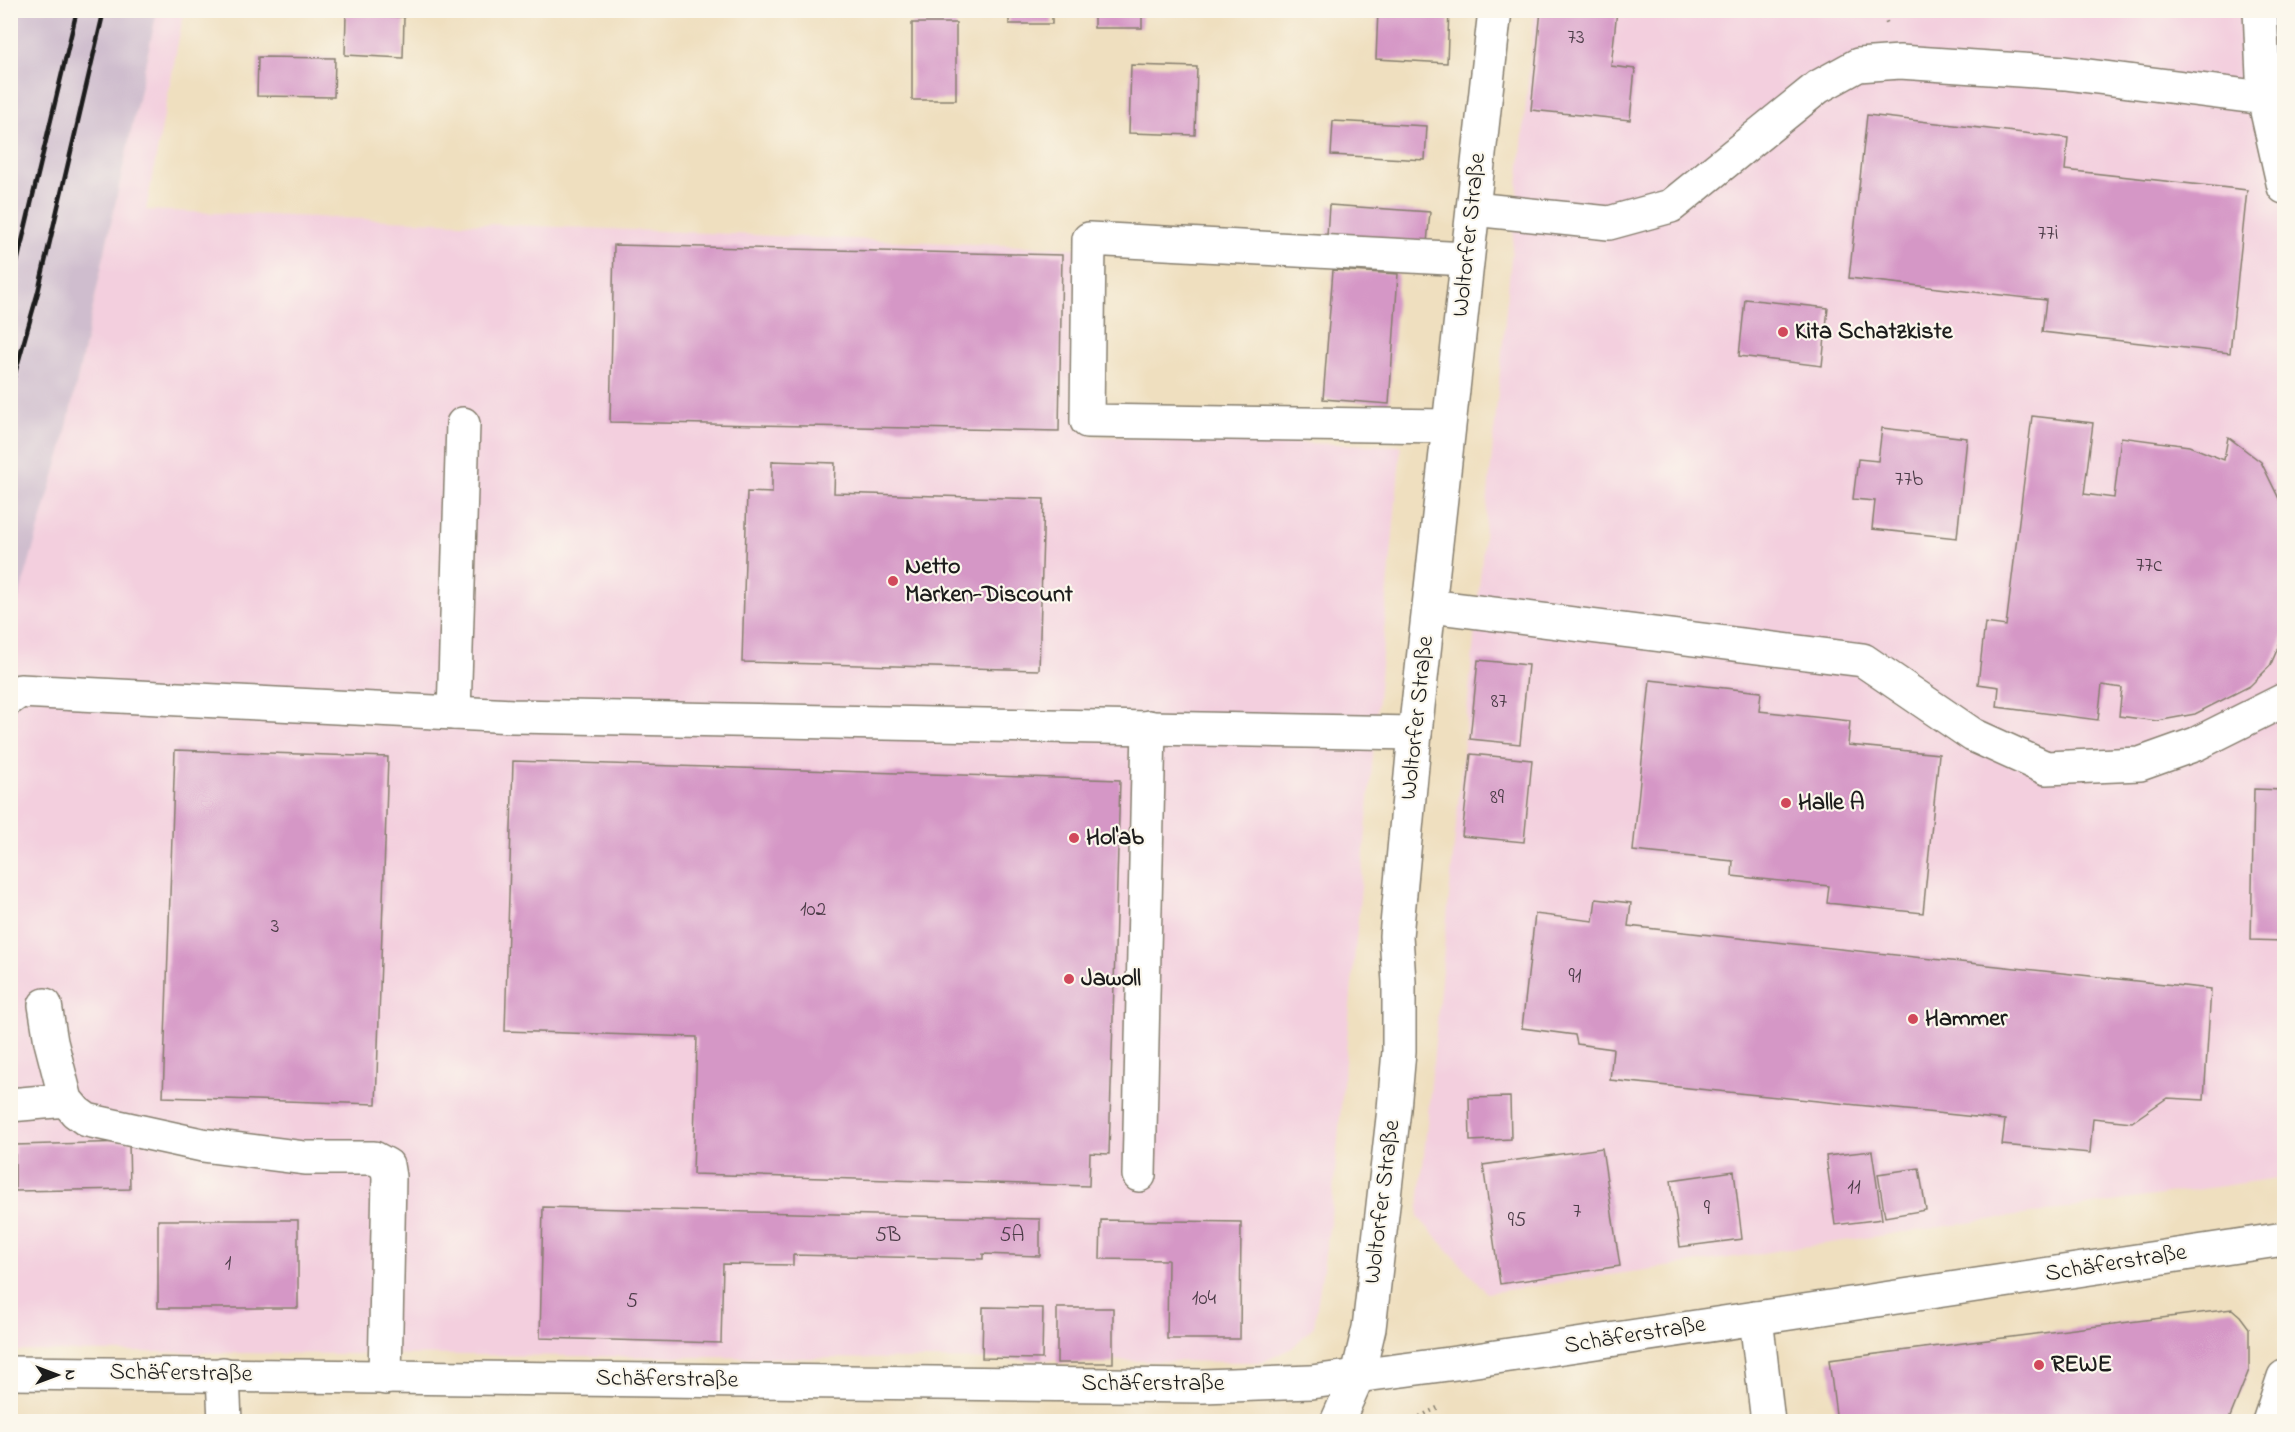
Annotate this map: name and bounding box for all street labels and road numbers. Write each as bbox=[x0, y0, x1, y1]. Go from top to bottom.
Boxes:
street label: Woltorfer Straße bbox=[1444, 151, 1496, 319]
street label: Woltorfer Straße bbox=[1392, 634, 1444, 802]
street label: Woltorfer Straße bbox=[1356, 1118, 1410, 1286]
street label: Schäferstraße bbox=[2043, 1235, 2190, 1292]
street label: Schäferstraße bbox=[1562, 1307, 1709, 1364]
street label: Schäferstraße bbox=[109, 1355, 253, 1393]
street label: Schäferstraße bbox=[595, 1361, 739, 1399]
street label: Schäferstraße bbox=[1082, 1367, 1225, 1402]

